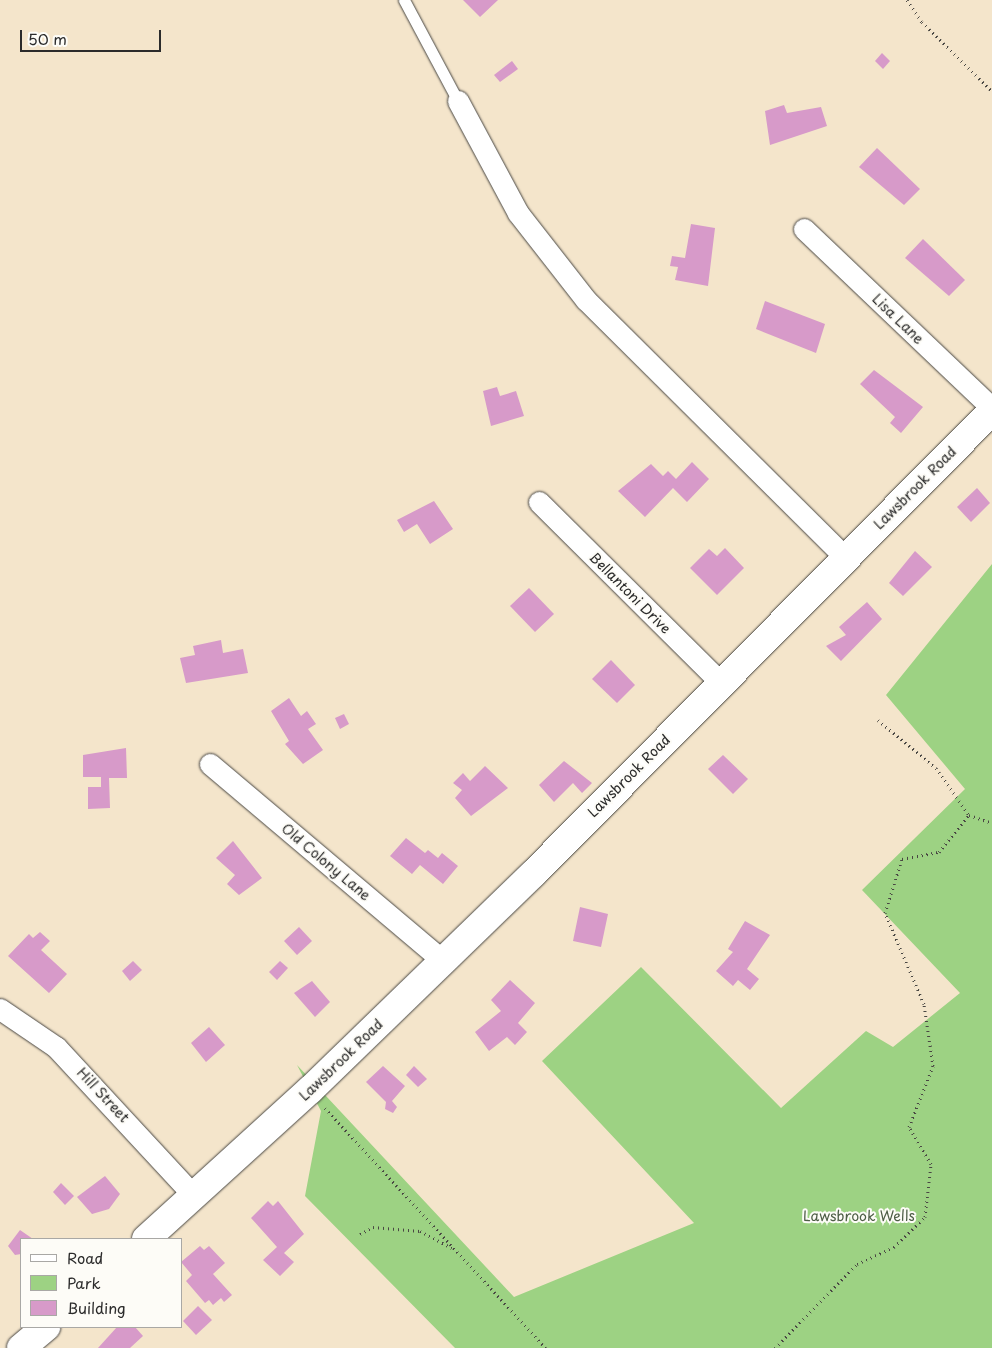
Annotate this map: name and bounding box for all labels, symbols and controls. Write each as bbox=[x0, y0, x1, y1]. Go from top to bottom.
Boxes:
scale bar bbox=[22, 20, 164, 52]
text: 50 m bbox=[28, 27, 67, 50]
street label: Lisa Lane bbox=[869, 291, 927, 347]
street label: Lawsbrook Road bbox=[870, 443, 960, 533]
street label: Bellantoni Drive bbox=[586, 549, 674, 637]
street label: Lawsbrook Road bbox=[584, 731, 674, 821]
street label: Old Colony Lane bbox=[278, 820, 374, 904]
street label: Lawsbrook Road bbox=[296, 1016, 386, 1104]
street label: Hill Street bbox=[73, 1064, 133, 1126]
park label: Lawsbrook Wells bbox=[803, 1208, 915, 1224]
legend bbox=[20, 1238, 182, 1328]
text: Road bbox=[67, 1246, 103, 1269]
text: Park bbox=[67, 1271, 101, 1294]
text: Building bbox=[67, 1296, 126, 1319]

